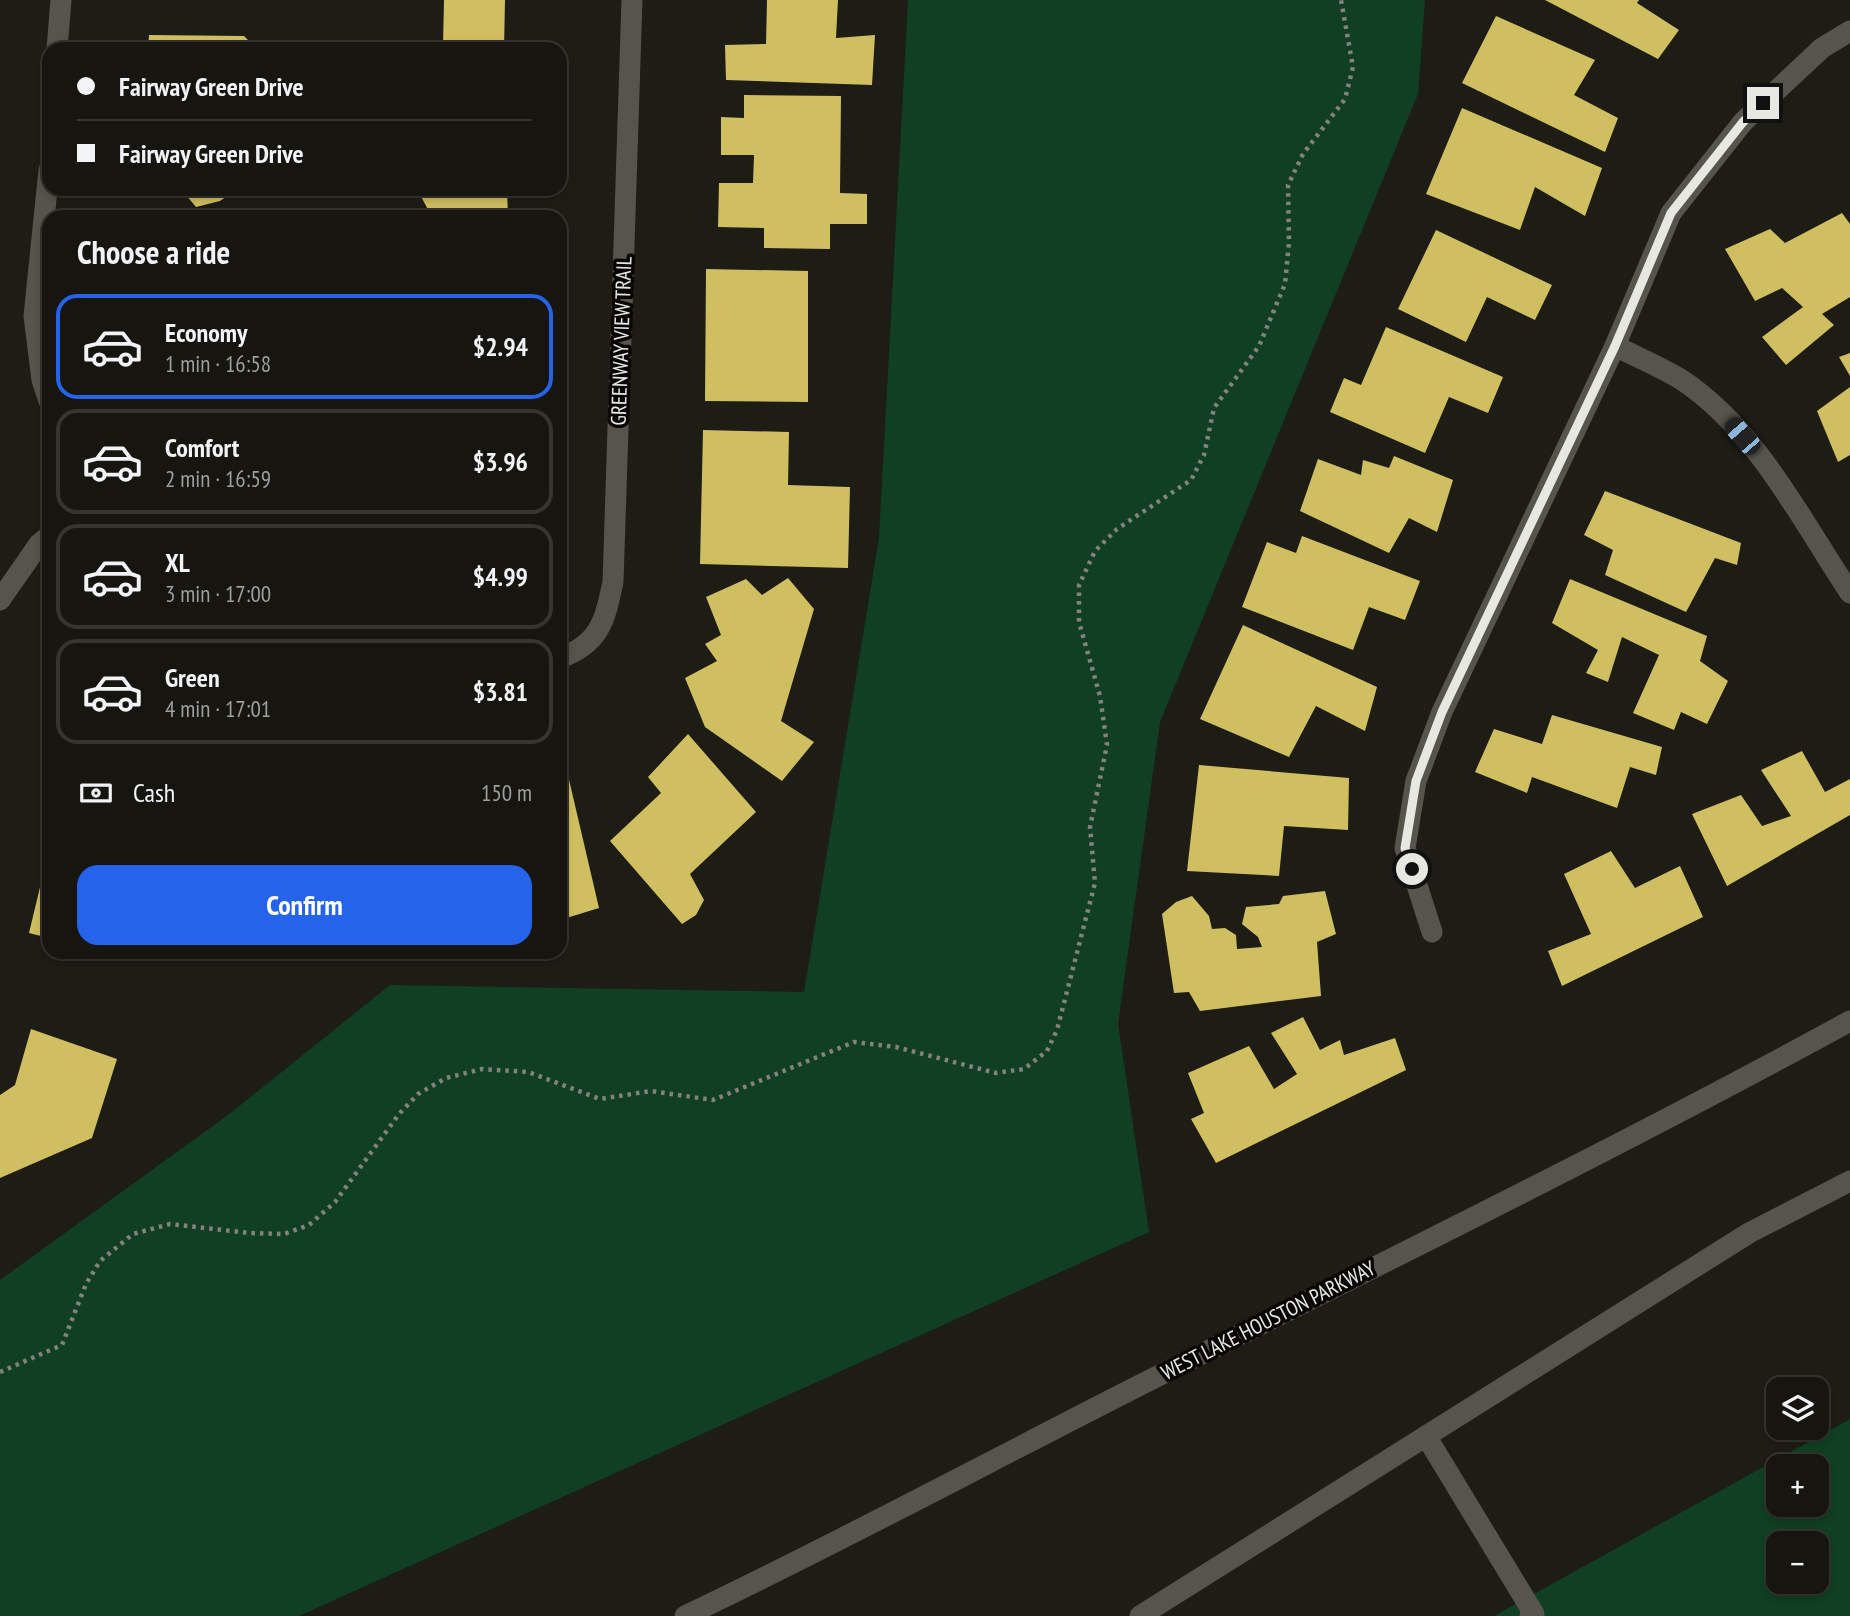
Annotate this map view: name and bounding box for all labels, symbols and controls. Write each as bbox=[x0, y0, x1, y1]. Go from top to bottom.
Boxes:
text: Fairway Green Drive bbox=[119, 70, 304, 103]
route end bbox=[1747, 87, 1779, 119]
text: Fairway Green Drive bbox=[119, 137, 304, 170]
text: Choose a ride bbox=[77, 231, 230, 273]
street label: GREENWAY VIEW TRAIL bbox=[605, 256, 637, 426]
icon: car bbox=[81, 315, 144, 378]
text: Economy bbox=[165, 316, 247, 349]
text: $2.94 bbox=[473, 330, 528, 363]
text: 1 min · 16:58 bbox=[165, 349, 271, 378]
car bbox=[1721, 413, 1764, 459]
icon: car bbox=[81, 430, 144, 493]
text: Comfort bbox=[165, 431, 239, 464]
text: $3.96 bbox=[473, 445, 528, 478]
text: 2 min · 16:59 bbox=[165, 464, 271, 493]
icon: car bbox=[81, 545, 144, 608]
text: XL bbox=[165, 546, 190, 579]
text: $4.99 bbox=[473, 560, 528, 593]
text: 3 min · 17:00 bbox=[165, 579, 271, 608]
icon: car bbox=[81, 660, 144, 723]
text: Green bbox=[165, 661, 220, 694]
text: $3.81 bbox=[473, 675, 528, 708]
text: 4 min · 17:01 bbox=[165, 694, 271, 723]
icon: cash bbox=[77, 774, 115, 812]
text: Cash bbox=[133, 776, 175, 809]
text: 150 m bbox=[481, 778, 532, 807]
route start bbox=[1396, 853, 1428, 885]
button: Confirm bbox=[77, 865, 532, 945]
street label: WEST LAKE HOUSTON PARKWAY bbox=[1156, 1254, 1380, 1386]
map controls bbox=[1766, 1377, 1829, 1594]
button: layers bbox=[1766, 1377, 1829, 1440]
button: + bbox=[1766, 1454, 1829, 1517]
button: − bbox=[1766, 1531, 1829, 1594]

